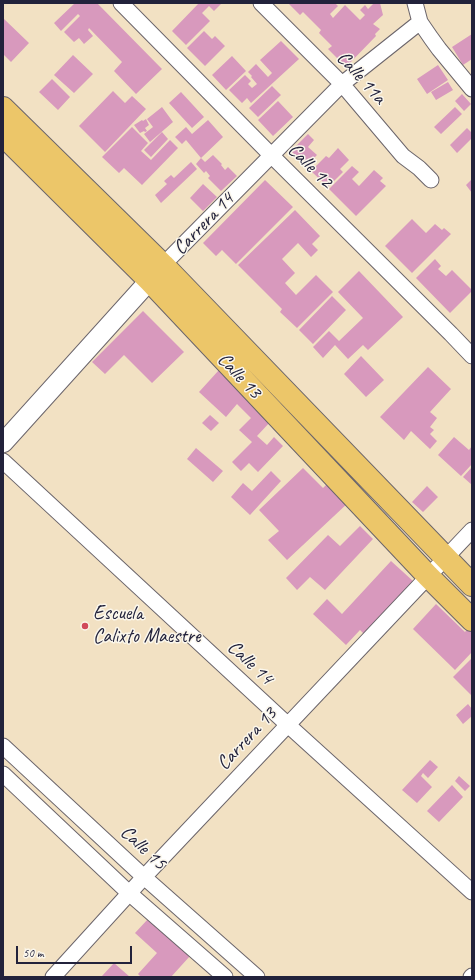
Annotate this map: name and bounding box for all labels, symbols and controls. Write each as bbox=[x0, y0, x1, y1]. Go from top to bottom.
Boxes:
street label: Calle 11a bbox=[331, 47, 391, 109]
street label: Calle 12 bbox=[282, 138, 338, 194]
street label: Carrera 14 bbox=[169, 188, 239, 260]
street label: Calle 13 bbox=[212, 348, 266, 404]
place label: Escuela Calixto Maestre bbox=[93, 602, 200, 649]
marker: Escuela Calixto Maestre bbox=[80, 621, 90, 631]
street label: Calle 14 bbox=[222, 636, 278, 690]
street label: Carrera 13 bbox=[212, 703, 282, 775]
street label: Calle 15 bbox=[115, 821, 171, 875]
scale bar bbox=[18, 938, 134, 964]
text: 50 m bbox=[23, 945, 43, 961]

